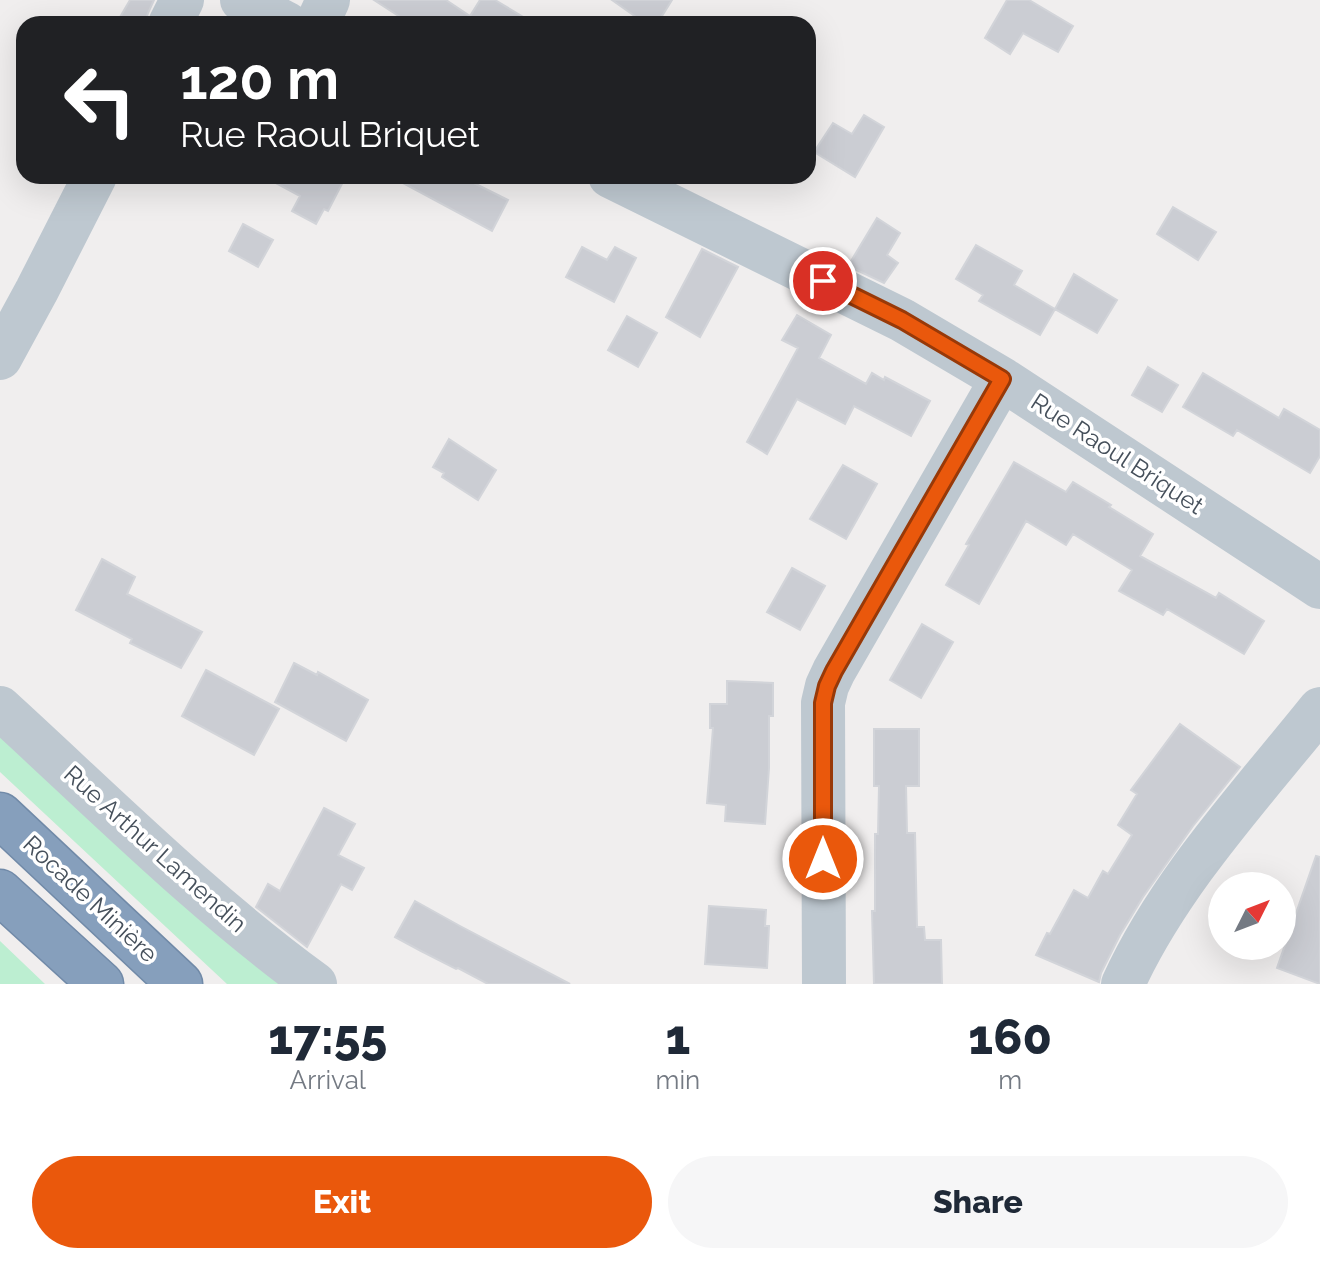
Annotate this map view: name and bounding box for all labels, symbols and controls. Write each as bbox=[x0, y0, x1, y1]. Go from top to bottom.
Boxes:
text: 120 m bbox=[180, 46, 339, 112]
icon: left bbox=[48, 48, 152, 152]
text: Rue Raoul Briquet bbox=[180, 113, 480, 155]
pin bbox=[789, 247, 857, 315]
icon: arrive bbox=[801, 259, 845, 303]
street label: Rue Raoul Briquet bbox=[1026, 387, 1209, 520]
street label: Rue Arthur Lamendin bbox=[58, 759, 253, 938]
position arrow bbox=[781, 817, 865, 901]
street label: Rocade Minière bbox=[17, 829, 163, 968]
north arrow bbox=[1208, 872, 1296, 960]
map controls bbox=[1208, 872, 1296, 960]
text: 17:55 bbox=[268, 1009, 387, 1065]
text: 1 bbox=[665, 1009, 690, 1065]
text: 160 bbox=[968, 1009, 1052, 1065]
text: Arrival bbox=[290, 1065, 366, 1095]
text: min bbox=[655, 1065, 700, 1095]
text: m bbox=[998, 1065, 1022, 1095]
button: Exit bbox=[32, 1156, 652, 1248]
button: Share bbox=[668, 1156, 1288, 1248]

